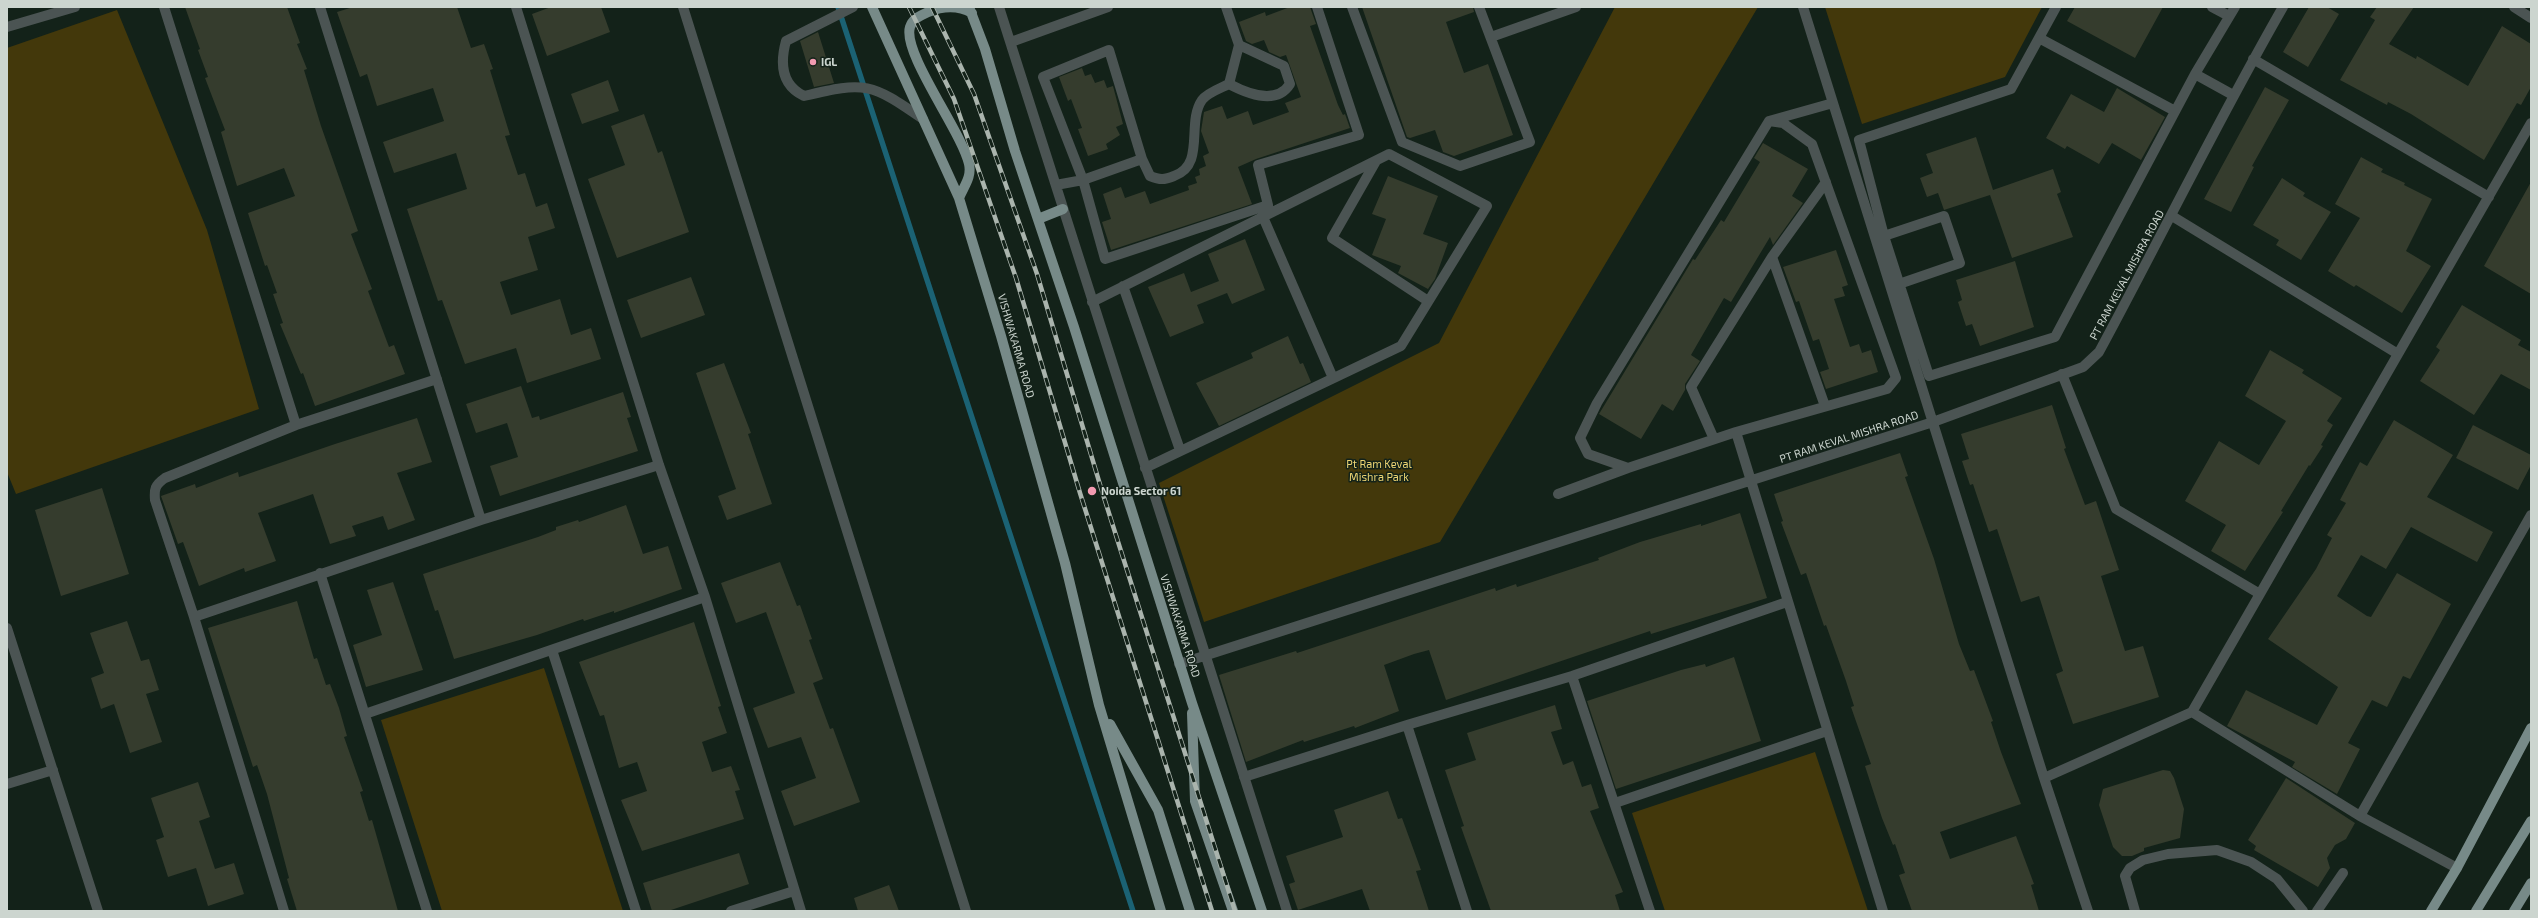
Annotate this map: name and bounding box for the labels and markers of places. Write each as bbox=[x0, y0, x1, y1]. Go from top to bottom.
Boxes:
place label: IGL bbox=[821, 55, 837, 69]
marker: IGL bbox=[808, 57, 818, 67]
place label: Noida Sector 61 bbox=[1101, 484, 1181, 498]
marker: Noida Sector 61 bbox=[1086, 485, 1098, 497]

